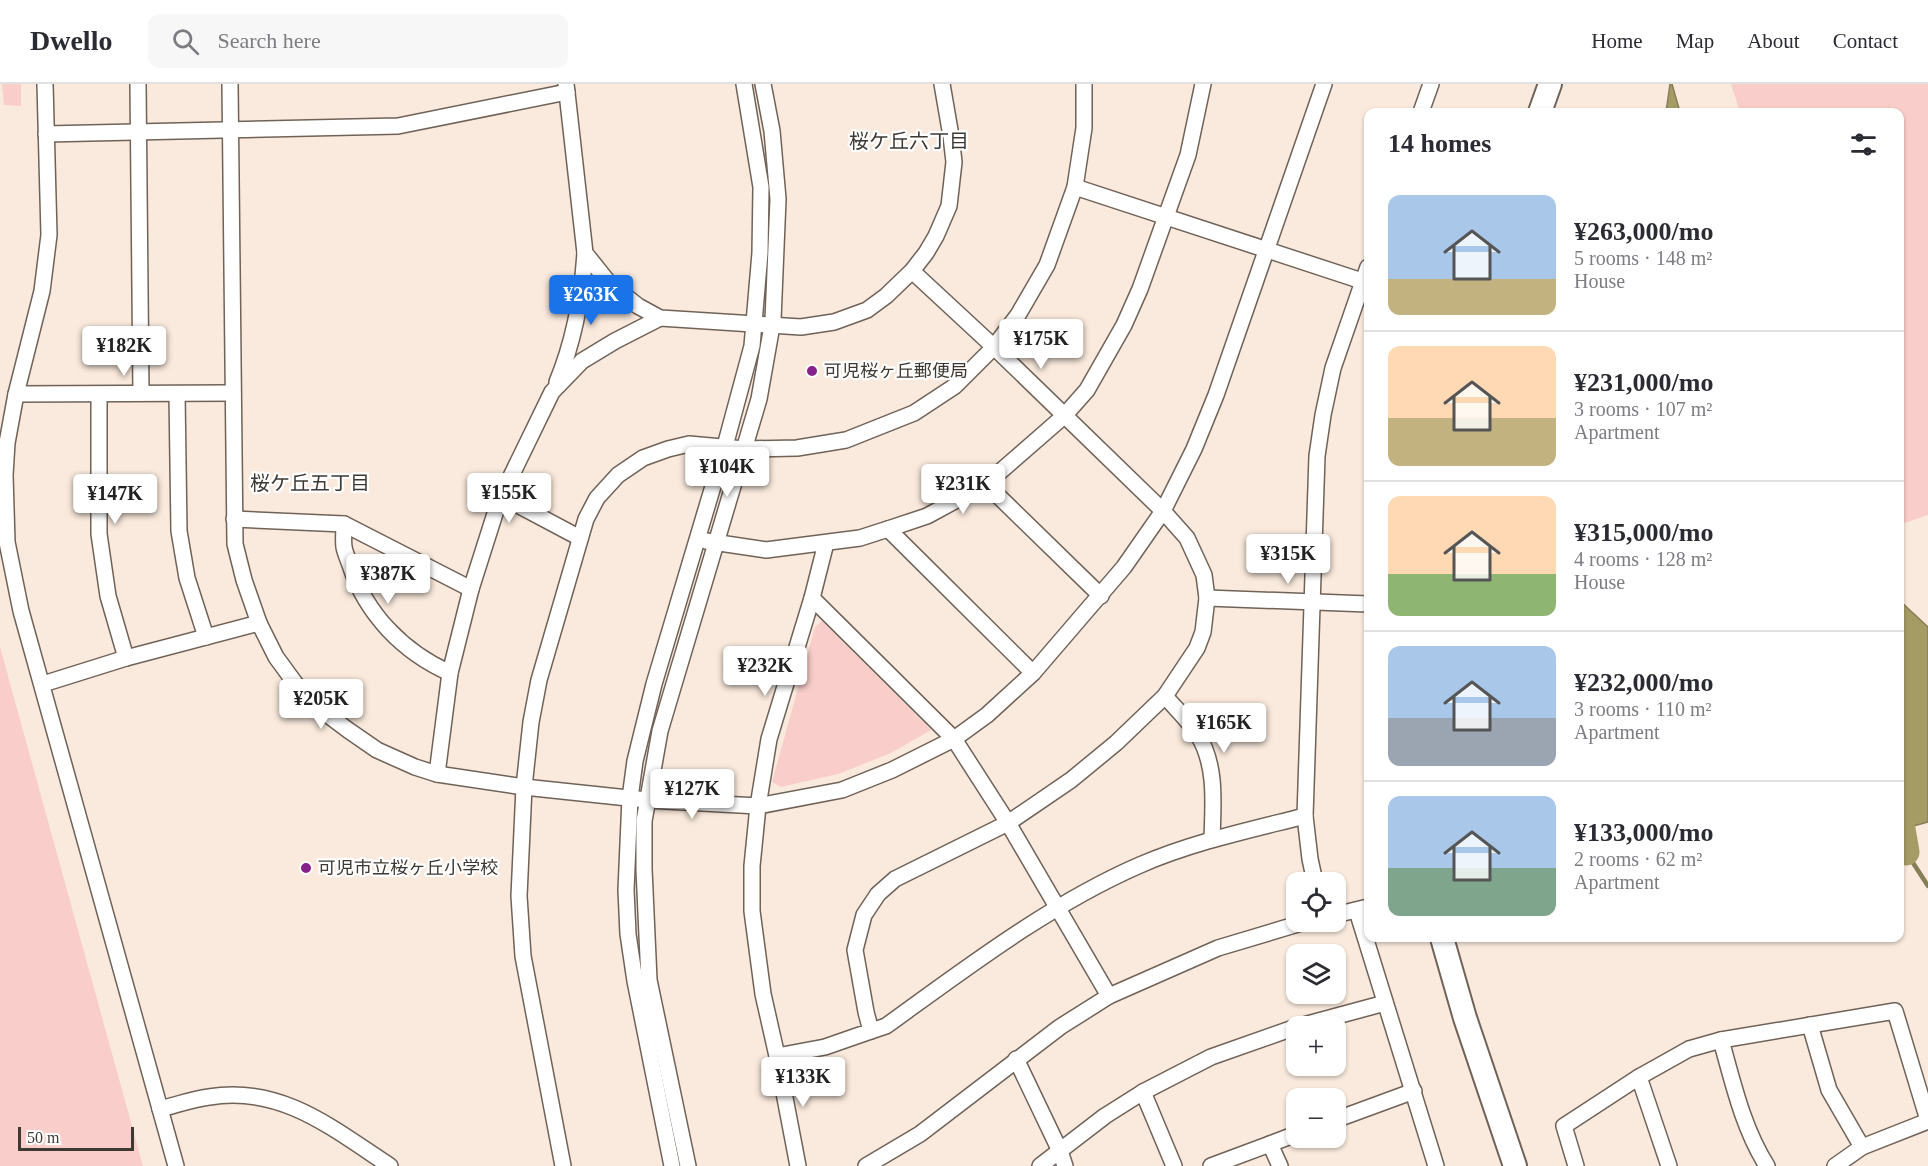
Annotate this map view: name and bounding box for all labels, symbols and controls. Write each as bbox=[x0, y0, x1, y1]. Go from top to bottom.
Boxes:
search box bbox=[148, 14, 568, 68]
text: Dwello bbox=[30, 25, 112, 56]
icon: search bbox=[169, 25, 202, 58]
text: Search here bbox=[217, 28, 321, 53]
text: Home bbox=[1591, 29, 1643, 53]
text: Map bbox=[1676, 29, 1714, 53]
text: About bbox=[1747, 29, 1800, 53]
text: Contact bbox=[1833, 29, 1898, 53]
icon: filters bbox=[1847, 128, 1880, 161]
text: 14 homes bbox=[1388, 129, 1491, 158]
district label: 桜ケ丘六丁目 bbox=[849, 130, 969, 152]
text: ¥263,000/mo bbox=[1574, 217, 1713, 246]
icon: home bbox=[1436, 219, 1508, 291]
text: 5 rooms · 148 m² bbox=[1574, 247, 1712, 269]
text: House bbox=[1574, 270, 1625, 292]
pin: ¥263K bbox=[549, 275, 633, 326]
text: ¥263K bbox=[563, 283, 619, 305]
pin: ¥175K bbox=[999, 319, 1083, 370]
pin: ¥182K bbox=[82, 326, 166, 377]
text: ¥175K bbox=[1013, 327, 1069, 349]
text: ¥182K bbox=[96, 334, 152, 356]
place label: 可児桜ヶ丘郵便局 bbox=[824, 361, 968, 381]
marker: 可児桜ヶ丘郵便局 bbox=[805, 364, 819, 378]
text: ¥231,000/mo bbox=[1574, 368, 1713, 397]
icon: home bbox=[1436, 370, 1508, 442]
text: 3 rooms · 107 m² bbox=[1574, 398, 1712, 420]
text: Apartment bbox=[1574, 421, 1660, 443]
pin: ¥104K bbox=[685, 447, 769, 498]
text: ¥104K bbox=[699, 455, 755, 477]
pin: ¥231K bbox=[921, 464, 1005, 515]
district label: 桜ケ丘五丁目 bbox=[250, 472, 370, 494]
text: ¥231K bbox=[935, 472, 991, 494]
pin: ¥155K bbox=[467, 473, 551, 524]
pin: ¥147K bbox=[73, 474, 157, 525]
text: ¥155K bbox=[481, 481, 537, 503]
text: ¥147K bbox=[87, 482, 143, 504]
text: ¥315,000/mo bbox=[1574, 518, 1713, 547]
icon: home bbox=[1436, 520, 1508, 592]
pin: ¥315K bbox=[1246, 534, 1330, 585]
text: ¥315K bbox=[1260, 542, 1316, 564]
text: 4 rooms · 128 m² bbox=[1574, 548, 1712, 570]
pin: ¥387K bbox=[346, 554, 430, 605]
text: ¥387K bbox=[360, 562, 416, 584]
text: House bbox=[1574, 571, 1625, 593]
pin: ¥232K bbox=[723, 646, 807, 697]
text: ¥232K bbox=[737, 654, 793, 676]
text: ¥232,000/mo bbox=[1574, 668, 1713, 697]
icon: home bbox=[1436, 670, 1508, 742]
pin: ¥205K bbox=[279, 679, 363, 730]
text: ¥205K bbox=[293, 687, 349, 709]
text: 3 rooms · 110 m² bbox=[1574, 698, 1711, 720]
pin: ¥165K bbox=[1182, 703, 1266, 754]
text: ¥165K bbox=[1196, 711, 1252, 733]
text: Apartment bbox=[1574, 721, 1660, 743]
pin: ¥127K bbox=[650, 769, 734, 820]
text: ¥127K bbox=[664, 777, 720, 799]
text: ¥133,000/mo bbox=[1574, 818, 1713, 847]
icon: home bbox=[1436, 820, 1508, 892]
text: 2 rooms · 62 m² bbox=[1574, 848, 1702, 870]
place label: 可児市立桜ヶ丘小学校 bbox=[318, 858, 498, 878]
marker: 可児市立桜ヶ丘小学校 bbox=[299, 861, 313, 875]
text: Apartment bbox=[1574, 871, 1660, 893]
map controls bbox=[1286, 872, 1346, 1148]
button: locate bbox=[1286, 872, 1346, 932]
button: layers bbox=[1286, 944, 1346, 1004]
button: + bbox=[1286, 1016, 1346, 1076]
pin: ¥133K bbox=[761, 1057, 845, 1108]
text: ¥133K bbox=[775, 1065, 831, 1087]
button: − bbox=[1286, 1088, 1346, 1148]
scale bar bbox=[18, 1124, 134, 1152]
text: 50 m bbox=[27, 1129, 59, 1146]

